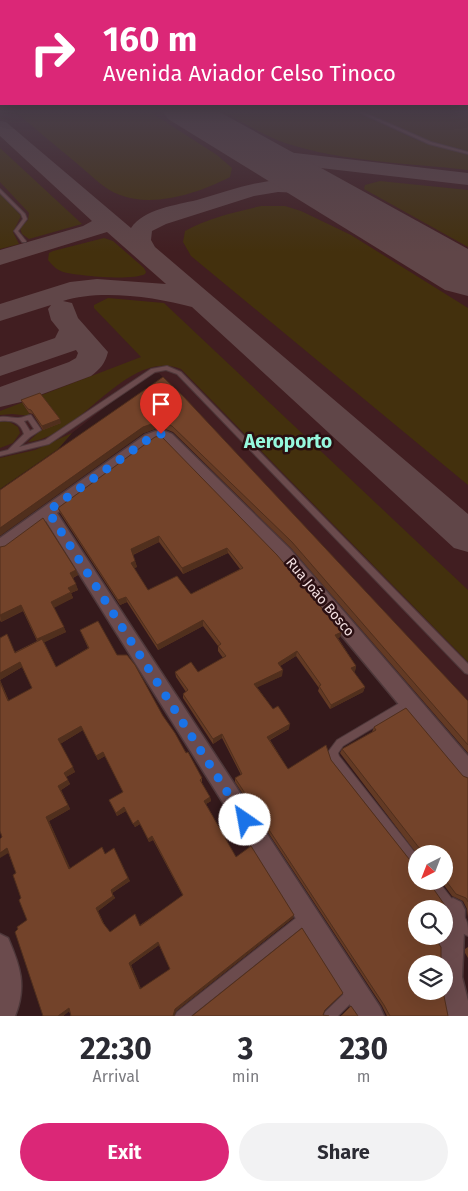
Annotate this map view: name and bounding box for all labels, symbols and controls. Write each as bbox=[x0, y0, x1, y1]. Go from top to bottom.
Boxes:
text: 160 m bbox=[103, 18, 197, 60]
icon: right bbox=[20, 20, 85, 85]
text: Avenida Aviador Celso Tinoco bbox=[103, 60, 396, 87]
pin bbox=[140, 383, 182, 434]
icon: arrive bbox=[147, 390, 175, 418]
district label: Aeroporto bbox=[243, 430, 332, 453]
street label: Rua João Bosco bbox=[282, 554, 358, 640]
position arrow bbox=[218, 793, 270, 845]
north arrow bbox=[408, 845, 452, 890]
map controls bbox=[408, 845, 453, 1000]
button: search bbox=[408, 900, 453, 945]
button: layers bbox=[408, 955, 453, 1000]
text: 22:30 bbox=[80, 1031, 152, 1067]
text: 3 bbox=[238, 1031, 253, 1067]
text: 230 bbox=[339, 1031, 388, 1067]
text: Arrival bbox=[92, 1067, 139, 1086]
text: min bbox=[232, 1067, 259, 1086]
text: m bbox=[357, 1067, 371, 1086]
button: Exit bbox=[20, 1123, 229, 1181]
button: Share bbox=[239, 1123, 448, 1181]

